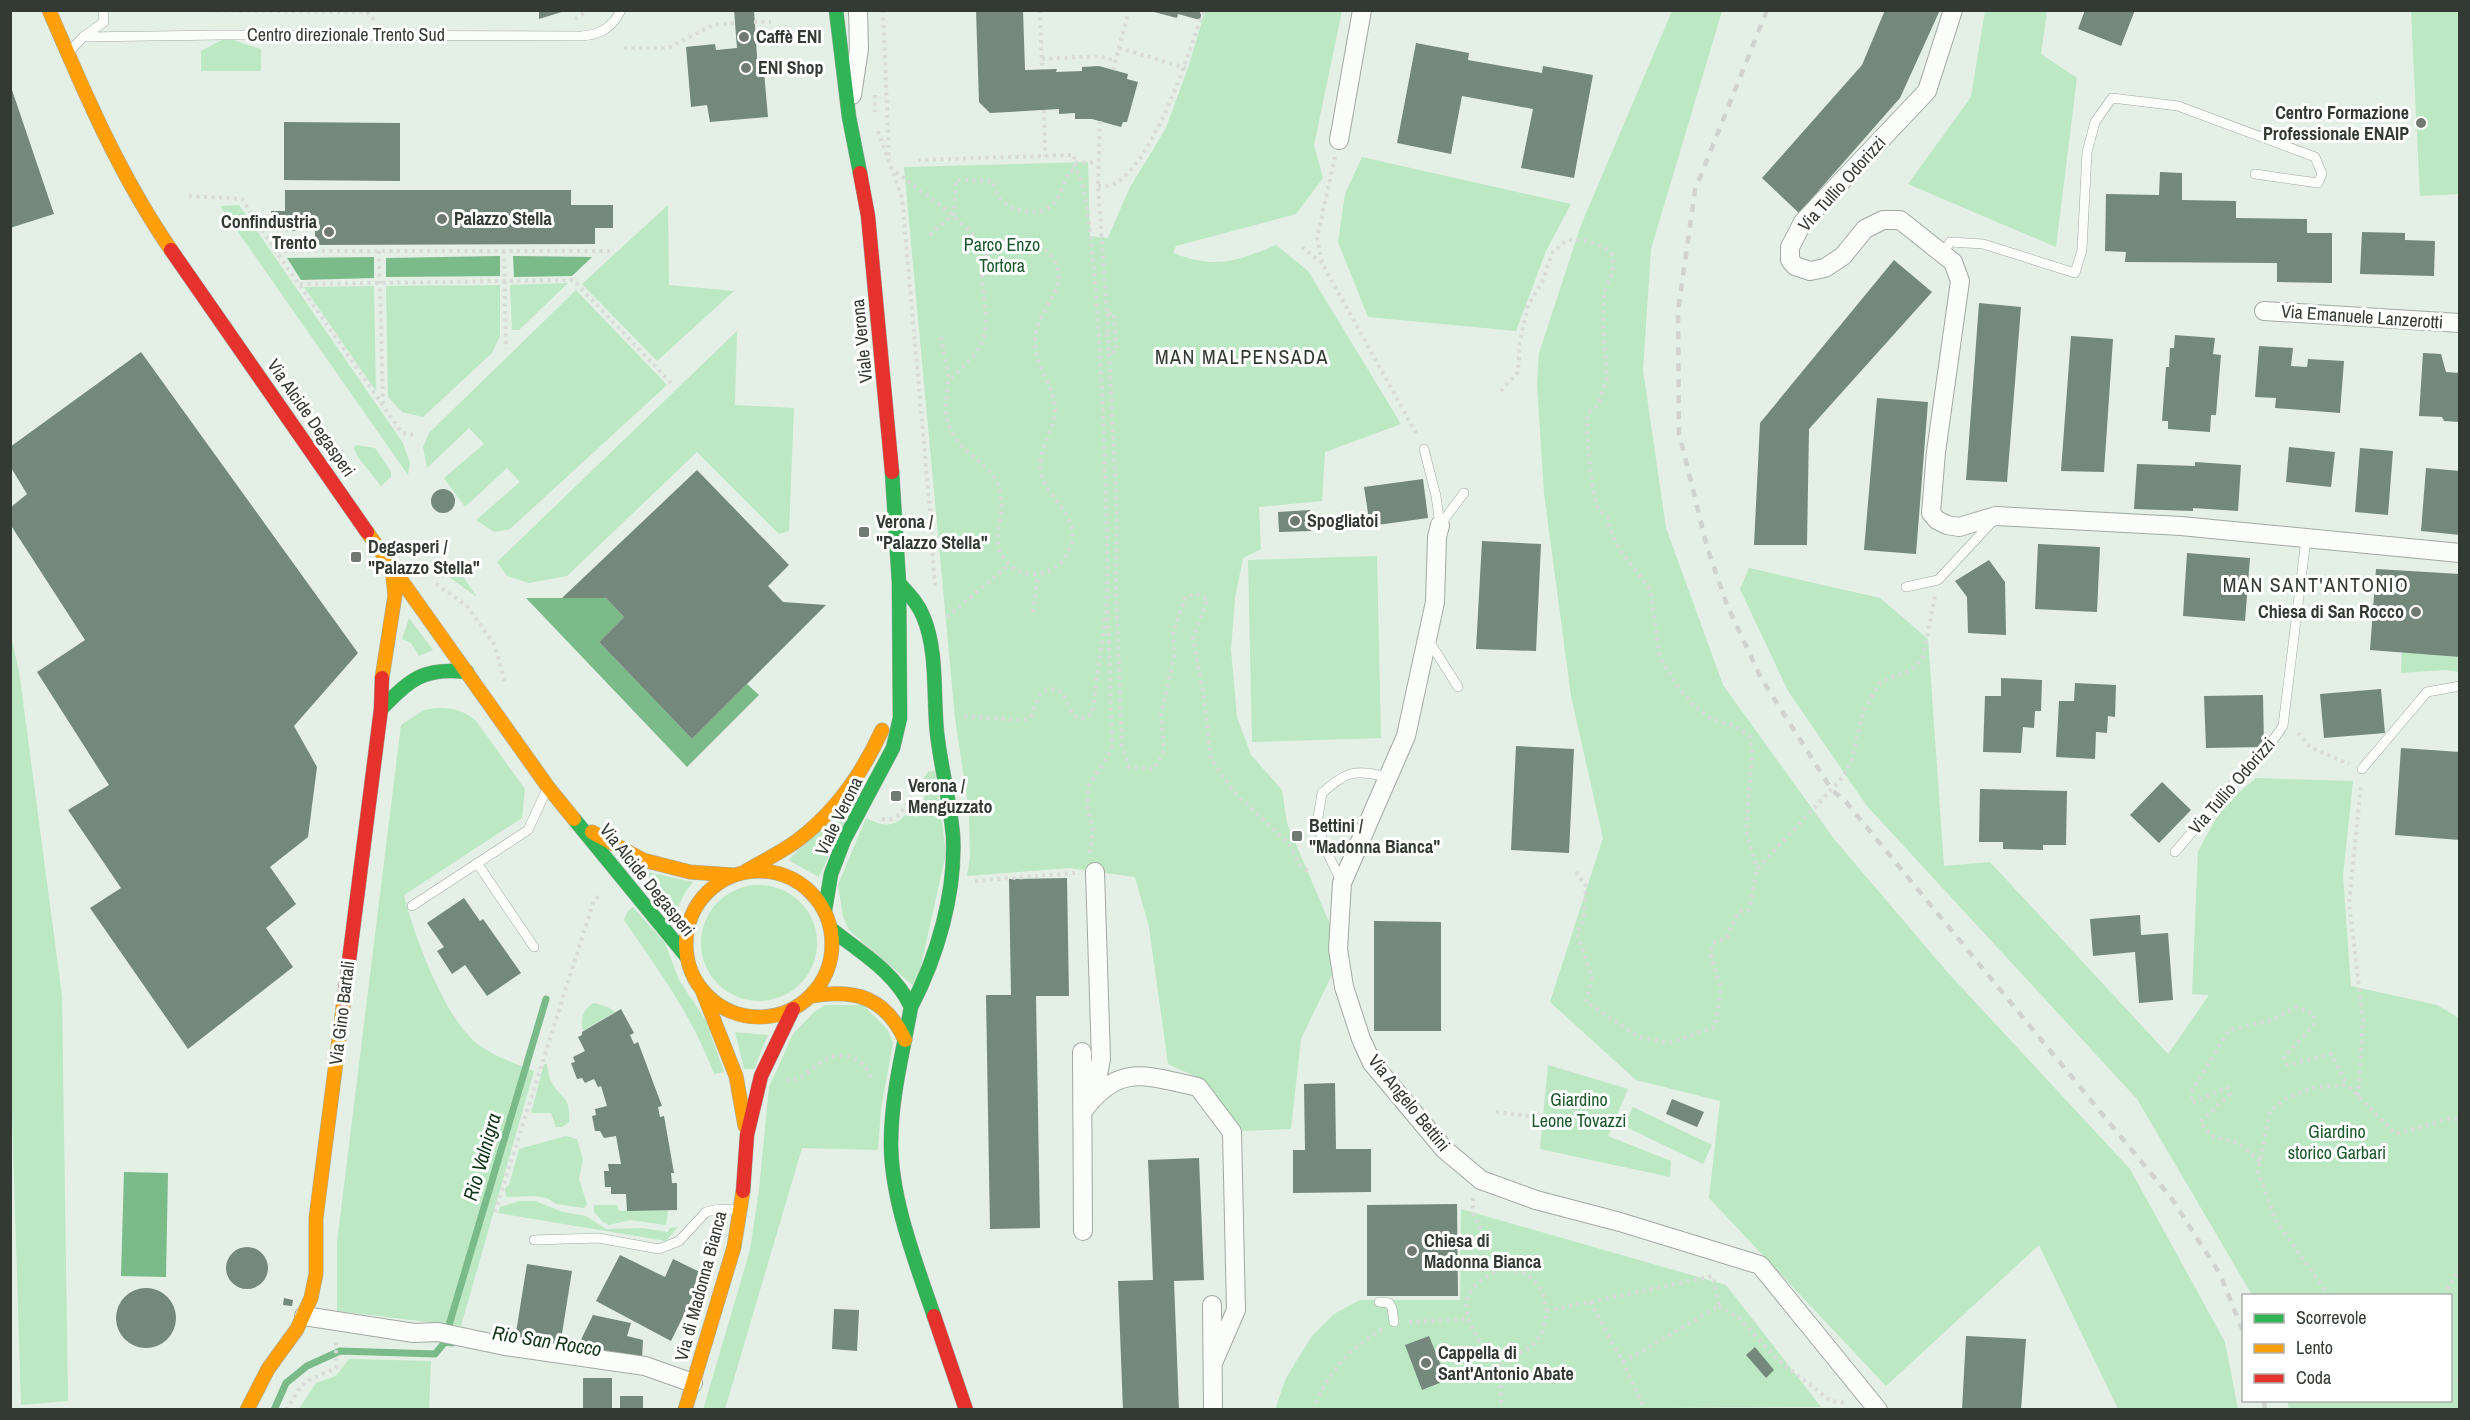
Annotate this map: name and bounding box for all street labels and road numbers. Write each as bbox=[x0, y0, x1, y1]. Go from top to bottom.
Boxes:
street label: Centro direzionale Trento Sud bbox=[247, 22, 445, 47]
street label: Via Tullio Odorizzi bbox=[1792, 131, 1891, 237]
street label: Viale Verona bbox=[845, 298, 878, 384]
street label: Via Emanuele Lanzerotti bbox=[2280, 298, 2444, 335]
street label: Via Alcide Degasperi bbox=[261, 354, 361, 482]
street label: Via Tullio Odorizzi bbox=[2183, 732, 2281, 839]
street label: Viale Verona bbox=[809, 772, 868, 859]
street label: Via Alcide Degasperi bbox=[594, 818, 701, 941]
street label: Via Gino Bartali bbox=[323, 959, 360, 1066]
street label: Via Angelo Bettini bbox=[1363, 1049, 1456, 1156]
street label: Via di Madonna Bianca bbox=[669, 1208, 733, 1363]

